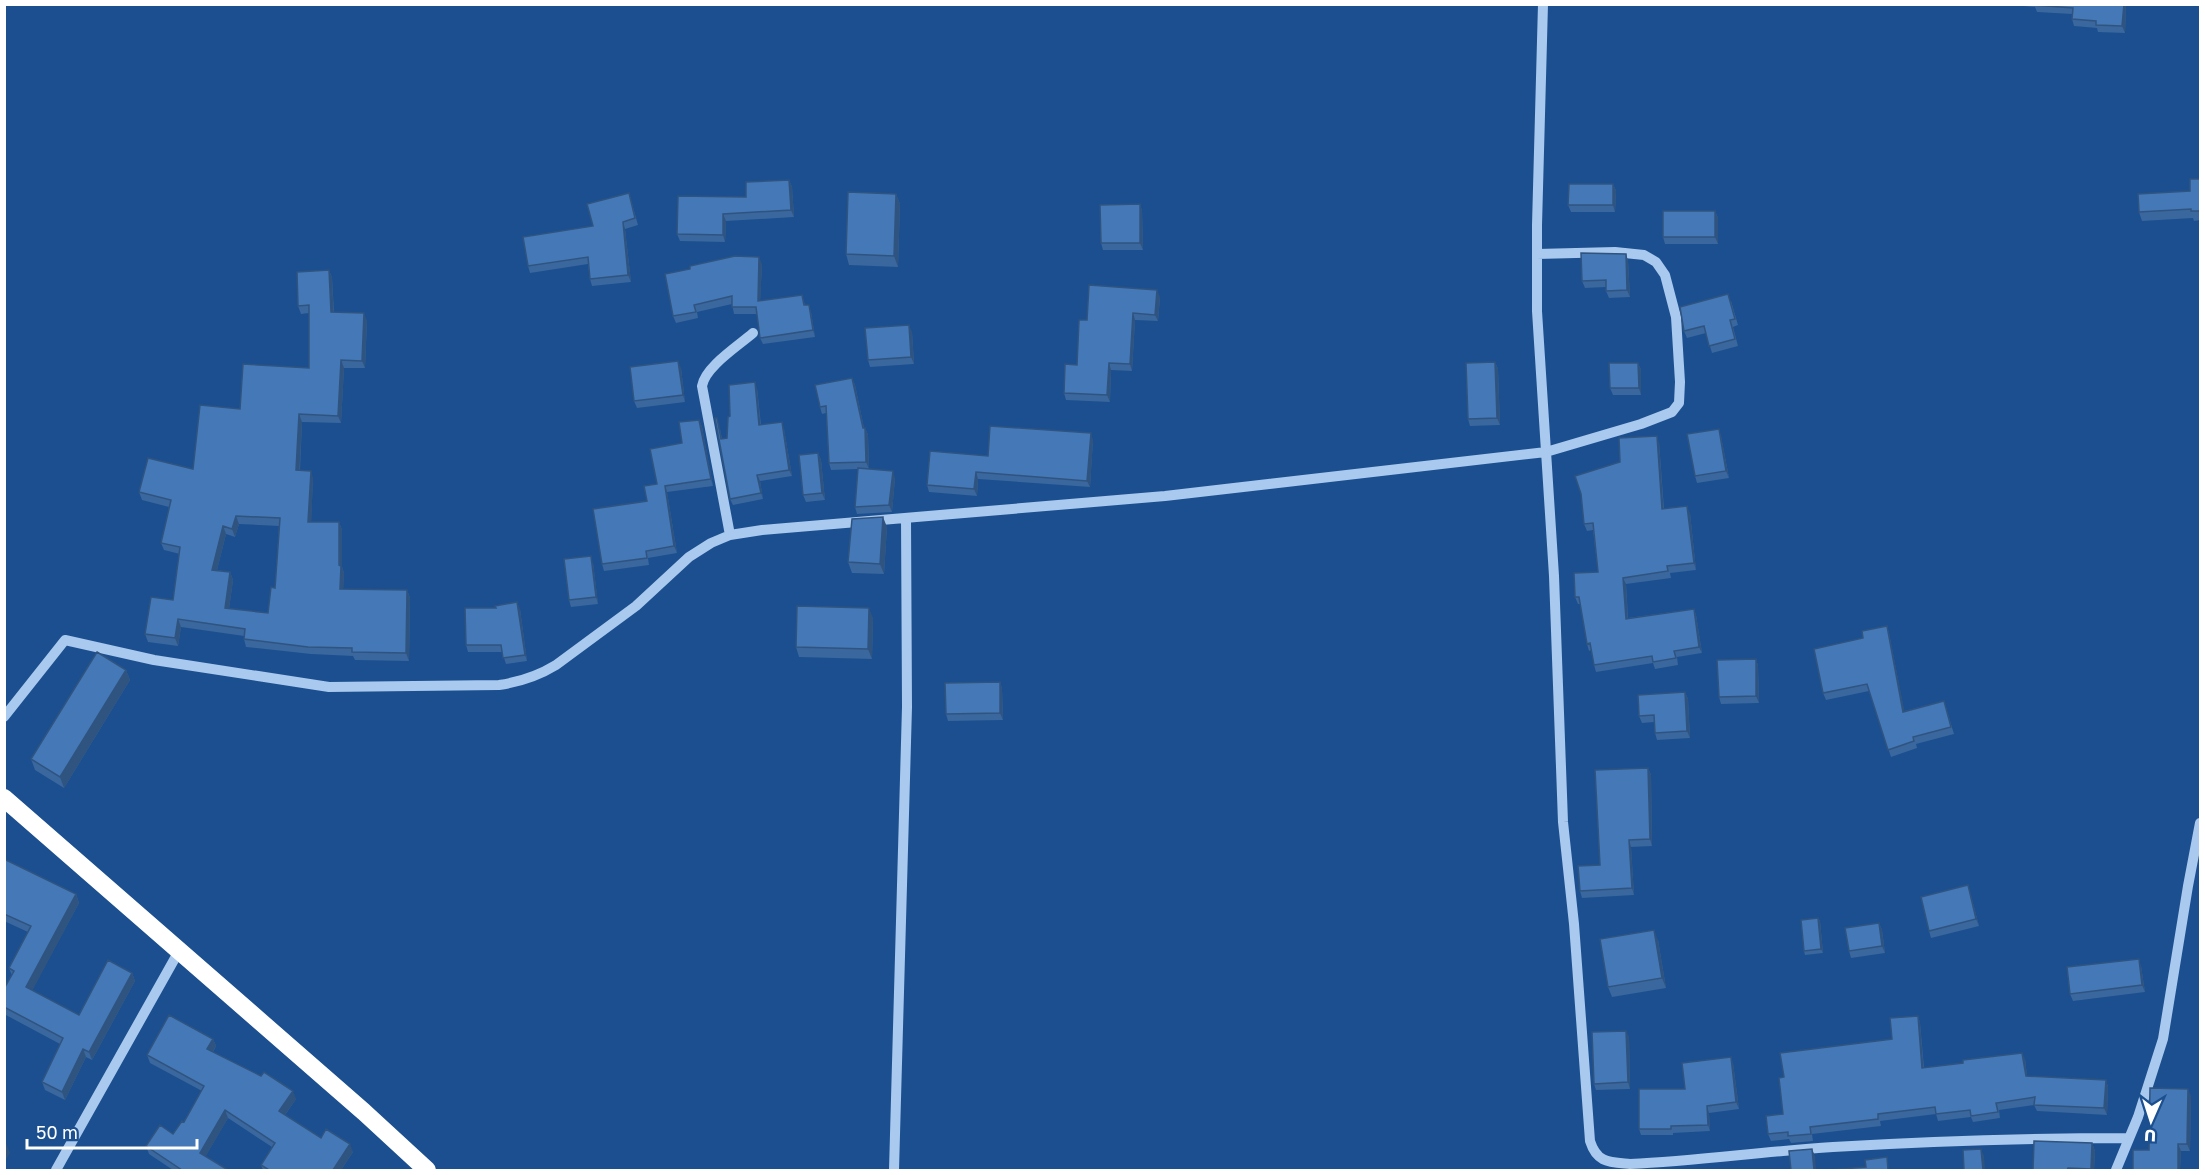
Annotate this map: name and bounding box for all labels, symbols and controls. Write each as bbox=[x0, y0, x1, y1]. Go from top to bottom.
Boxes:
north arrow bbox=[2121, 1091, 2181, 1151]
scale bar bbox=[27, 1112, 196, 1150]
text: 50 m bbox=[36, 1121, 78, 1143]
text: U bbox=[2144, 1126, 2157, 1146]

